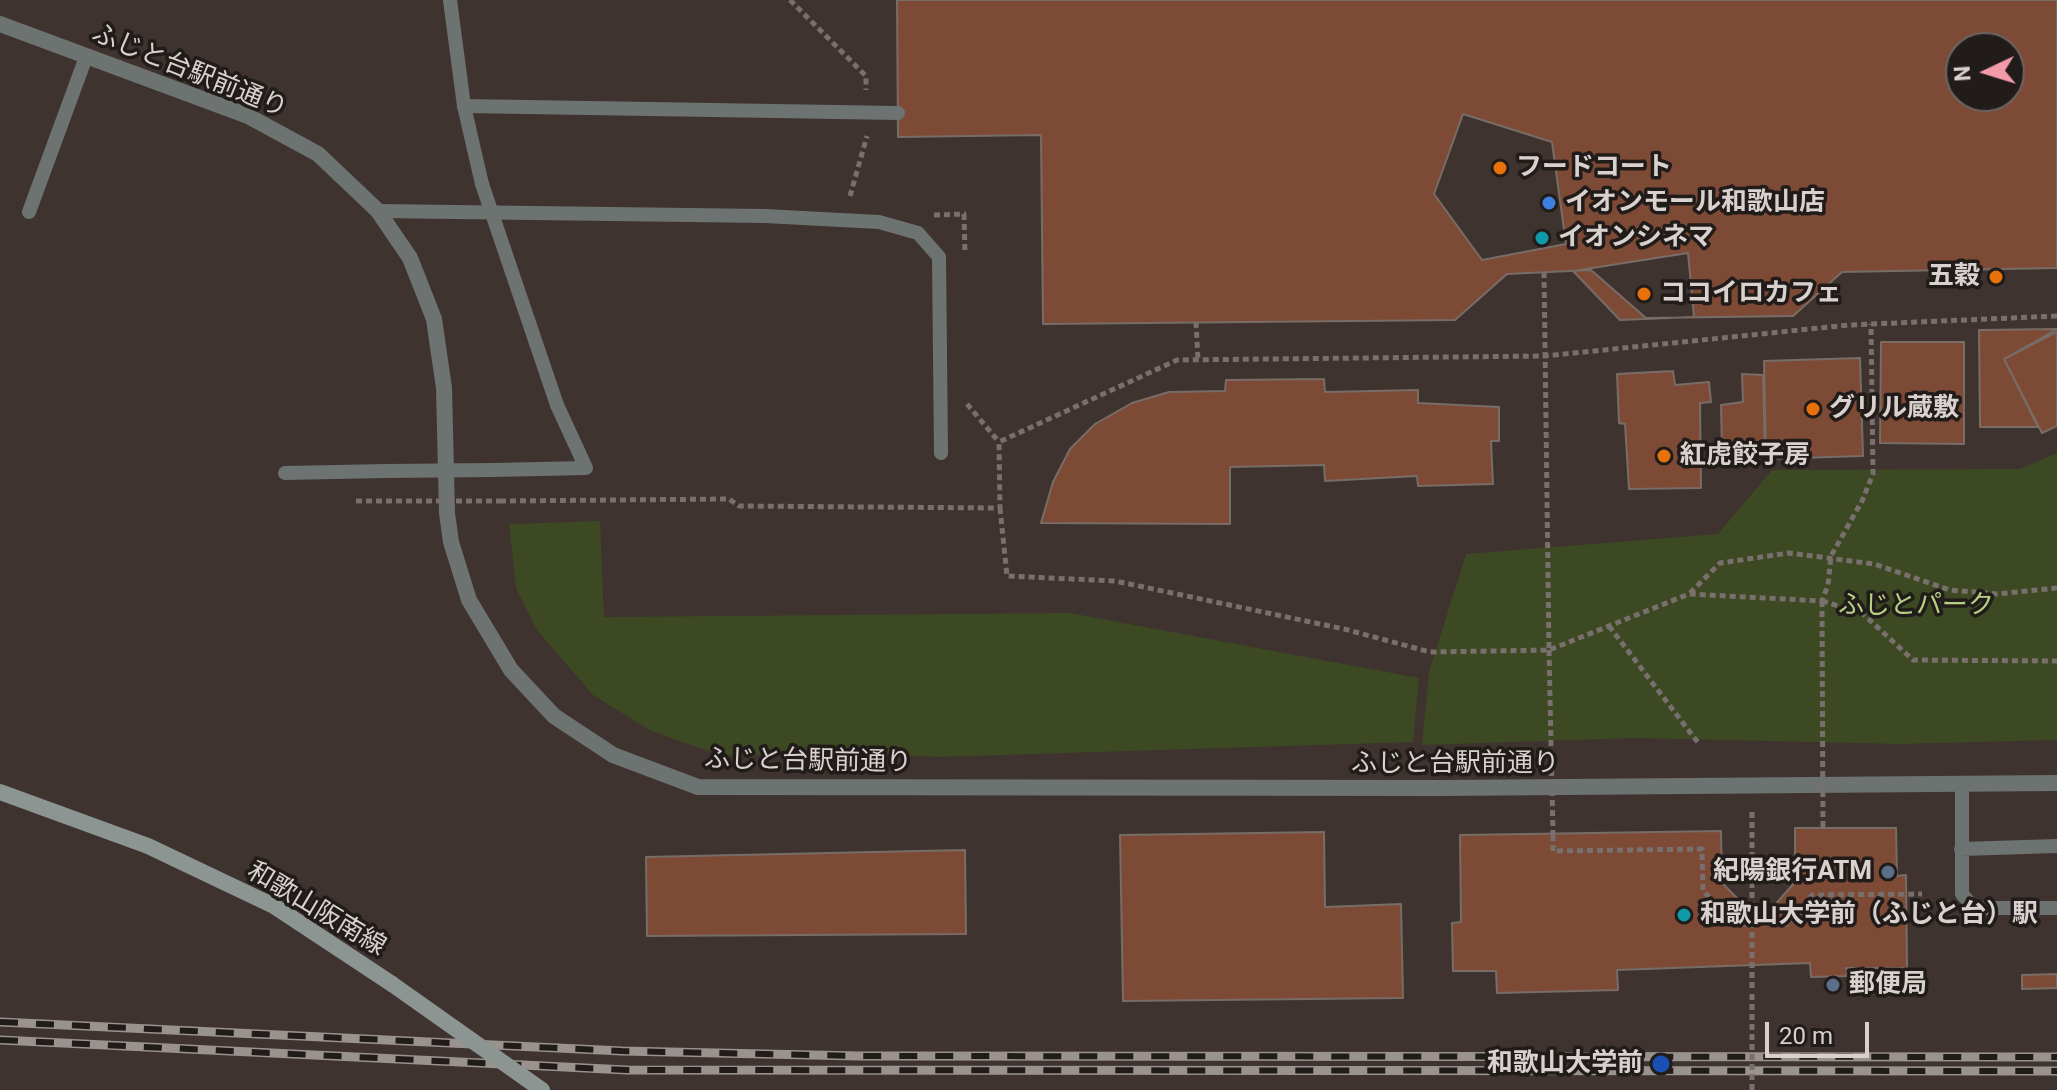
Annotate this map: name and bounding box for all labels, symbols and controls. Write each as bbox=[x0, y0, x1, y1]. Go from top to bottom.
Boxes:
street label: ふじと台駅前通り bbox=[87, 19, 291, 125]
north arrow bbox=[1945, 32, 2025, 112]
text: N bbox=[1950, 65, 1976, 82]
place label: フードコート bbox=[1516, 152, 1672, 184]
marker: フードコート bbox=[1491, 159, 1509, 177]
place label: イオンモール和歌山店 bbox=[1565, 187, 1825, 219]
marker: イオンモール和歌山店 bbox=[1540, 194, 1558, 212]
place label: イオンシネマ bbox=[1558, 222, 1714, 254]
marker: イオンシネマ bbox=[1533, 229, 1551, 247]
place label: 五穀 bbox=[1928, 261, 1980, 293]
marker: 五穀 bbox=[1987, 268, 2005, 286]
place label: ココイロカフェ bbox=[1660, 278, 1842, 310]
marker: ココイロカフェ bbox=[1635, 285, 1653, 303]
place label: グリル蔵敷 bbox=[1829, 393, 1959, 425]
marker: グリル蔵敷 bbox=[1804, 400, 1822, 418]
place label: 紅虎餃子房 bbox=[1680, 440, 1810, 472]
marker: 紅虎餃子房 bbox=[1655, 447, 1673, 465]
park label: ふじとパーク bbox=[1838, 590, 1994, 622]
street label: ふじと台駅前通り bbox=[704, 745, 912, 779]
street label: ふじと台駅前通り bbox=[1351, 748, 1559, 780]
street label: 和歌山阪南線 bbox=[241, 856, 391, 964]
place label: 紀陽銀行ATM bbox=[1713, 856, 1872, 888]
marker: 紀陽銀行ATM bbox=[1879, 863, 1897, 881]
place label: 和歌山大学前（ふじと台）駅 bbox=[1700, 899, 2038, 931]
marker: 和歌山大学前（ふじと台）駅 bbox=[1675, 906, 1693, 924]
place label: 郵便局 bbox=[1849, 969, 1927, 1001]
marker: 郵便局 bbox=[1824, 976, 1842, 994]
scale bar bbox=[1769, 1006, 1873, 1056]
text: 20 m bbox=[1779, 1022, 1833, 1050]
place label: 和歌山大学前 bbox=[1487, 1048, 1643, 1080]
marker: 和歌山大学前 bbox=[1650, 1053, 1672, 1075]

